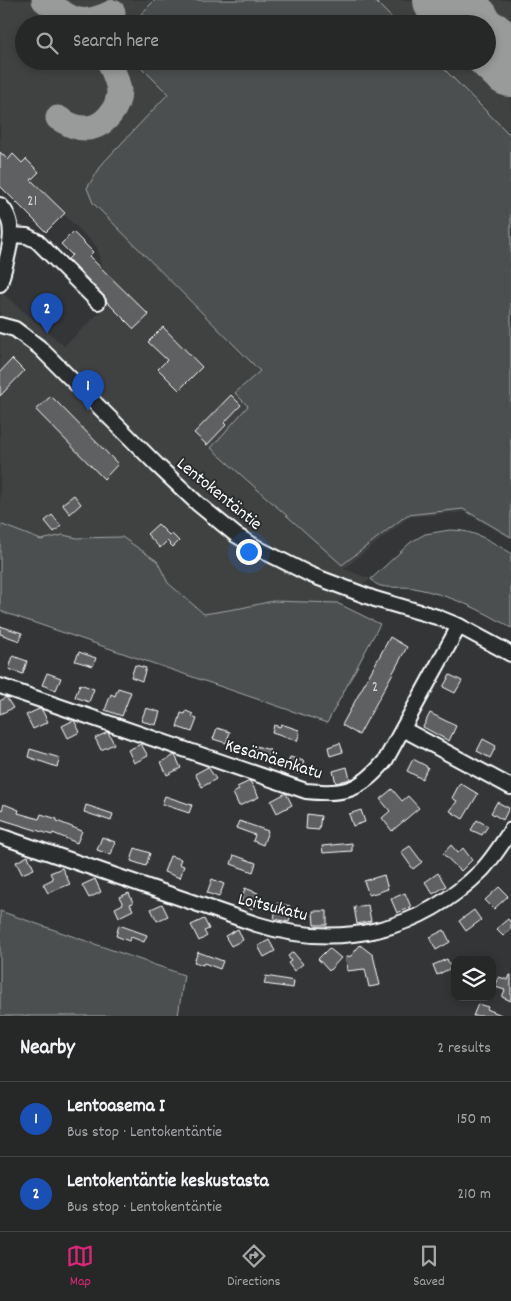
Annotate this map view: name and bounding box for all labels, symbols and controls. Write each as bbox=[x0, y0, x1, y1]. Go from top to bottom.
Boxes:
search box bbox=[15, 15, 496, 70]
icon: search bbox=[33, 29, 61, 57]
text: Search here bbox=[73, 29, 159, 56]
house number: 21 bbox=[27, 191, 37, 213]
pin: 2 bbox=[31, 293, 63, 334]
pin: 1 bbox=[72, 370, 104, 411]
street label: Lentokentäntie bbox=[170, 453, 267, 537]
your location bbox=[236, 539, 262, 565]
house number: 2 bbox=[372, 677, 378, 699]
street label: Kesämäenkatu bbox=[222, 734, 325, 787]
street label: Loitsukatu bbox=[235, 888, 310, 929]
map controls bbox=[451, 956, 496, 1001]
button: layers bbox=[451, 956, 496, 1001]
text: Nearby bbox=[20, 1034, 75, 1064]
text: 2 results bbox=[437, 1037, 491, 1060]
text: Lentoasema I bbox=[67, 1094, 165, 1121]
text: 1 bbox=[34, 1108, 38, 1131]
text: 150 m bbox=[457, 1108, 491, 1131]
text: Bus stop · Lentokentäntie bbox=[67, 1121, 222, 1144]
text: Lentokentäntie keskustasta bbox=[67, 1169, 269, 1196]
text: 2 bbox=[33, 1183, 40, 1206]
text: 210 m bbox=[457, 1183, 491, 1206]
text: Bus stop · Lentokentäntie bbox=[67, 1196, 222, 1219]
tab: Map bbox=[66, 1242, 94, 1292]
tab: Directions bbox=[227, 1242, 280, 1292]
tab: Saved bbox=[413, 1242, 445, 1292]

